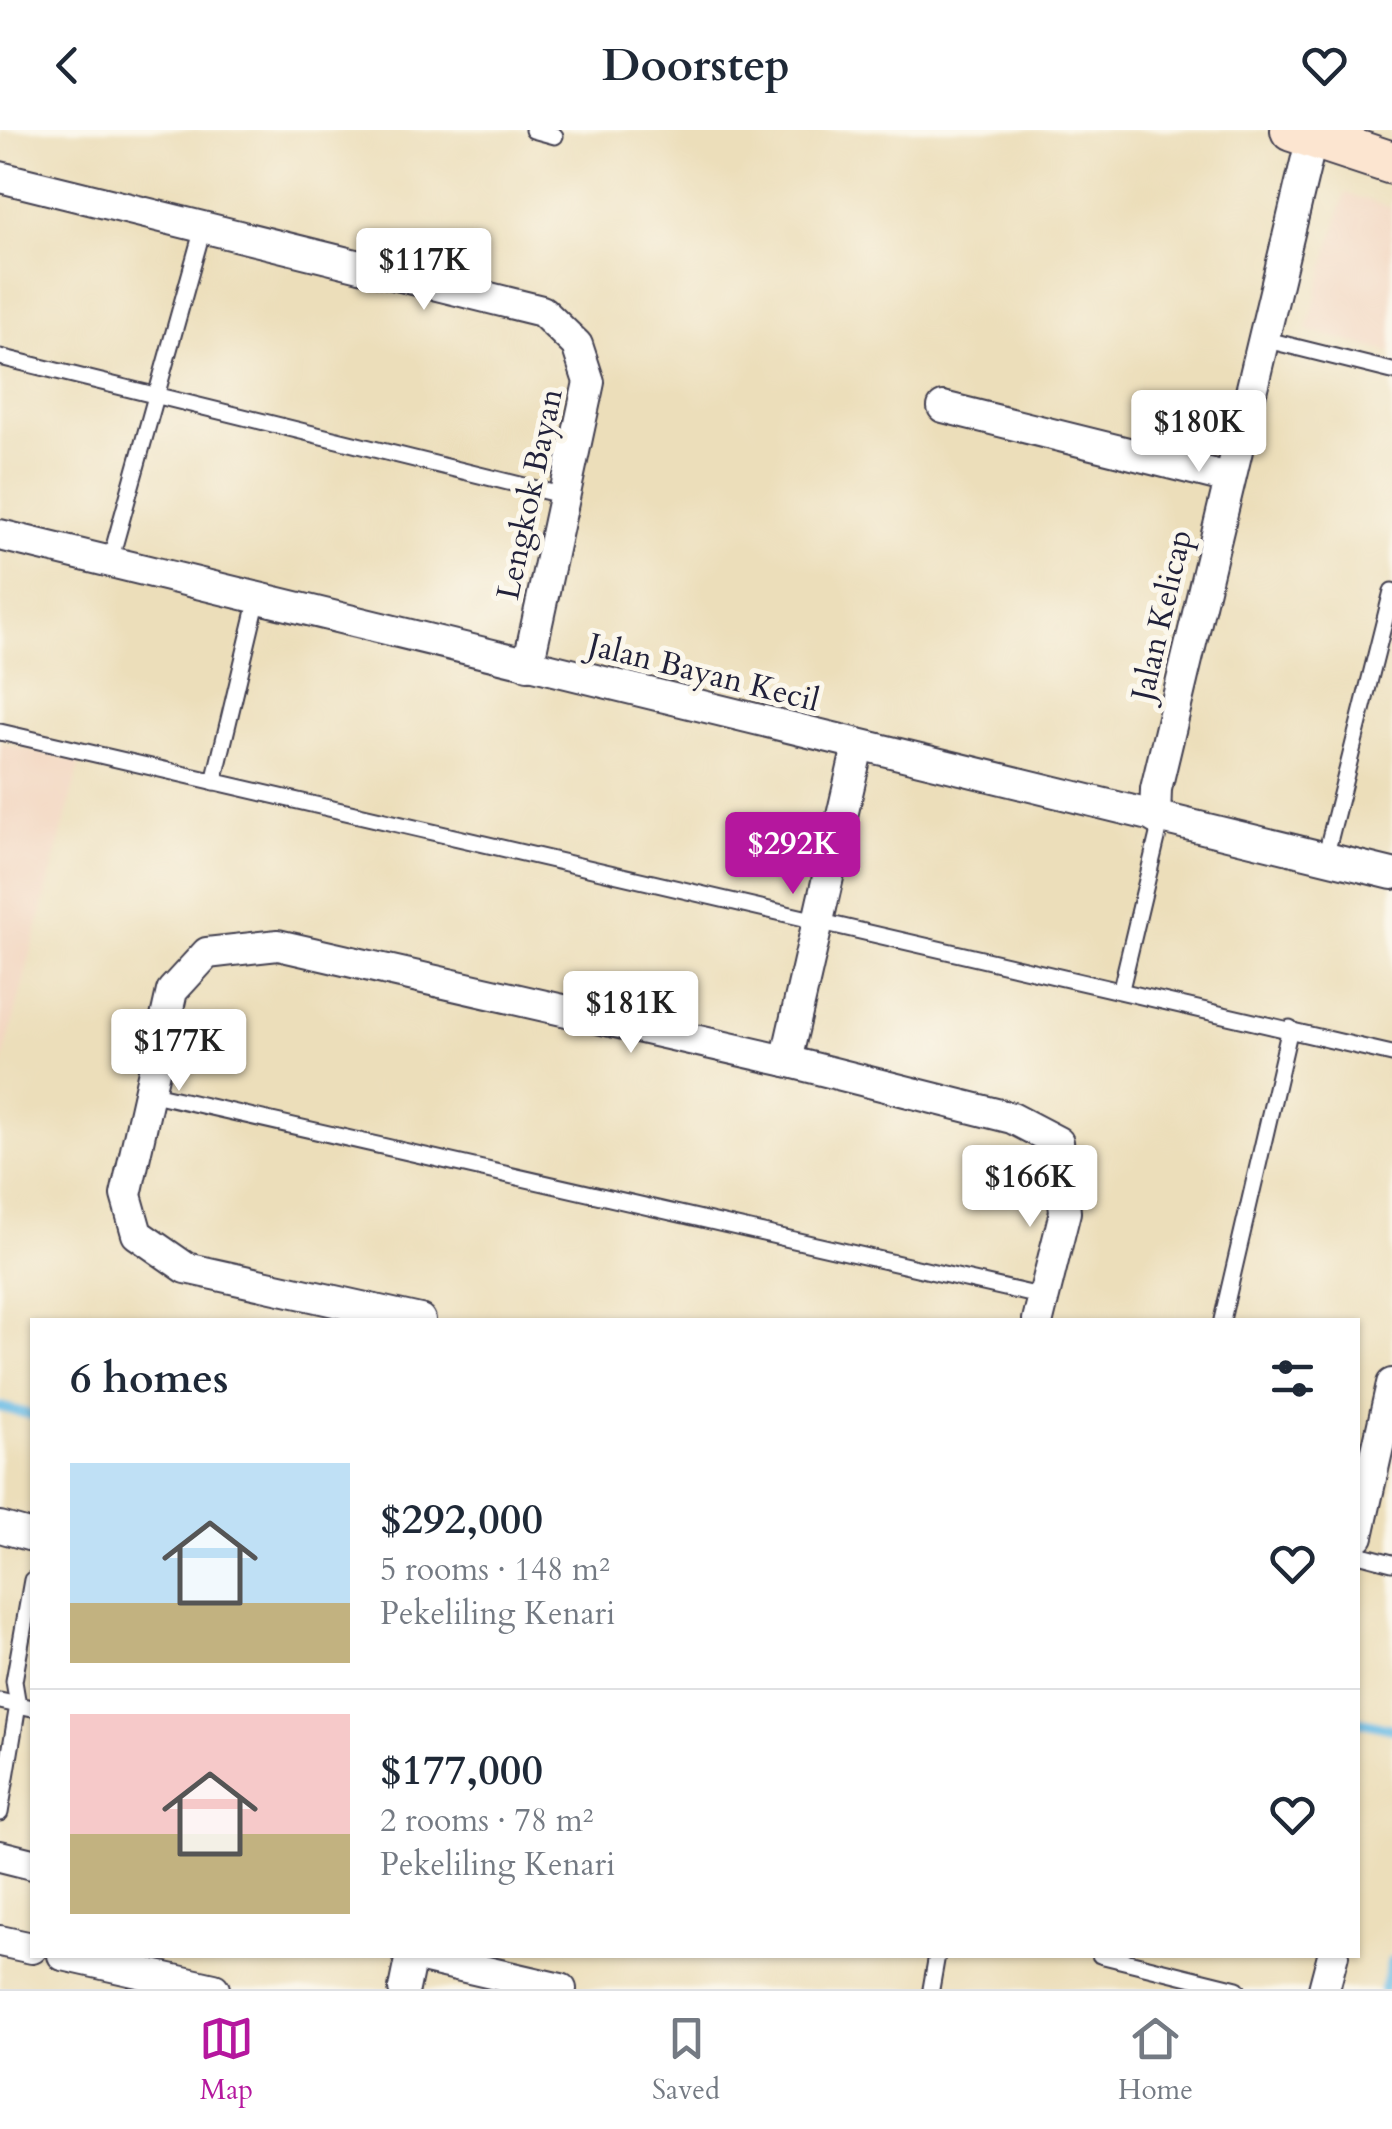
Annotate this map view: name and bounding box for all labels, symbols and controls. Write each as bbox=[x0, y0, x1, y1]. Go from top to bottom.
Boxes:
text: Doorstep bbox=[602, 35, 790, 96]
icon: back bbox=[40, 38, 95, 93]
icon: heart bbox=[1297, 38, 1352, 93]
pin: $117K bbox=[354, 228, 494, 313]
text: $117K bbox=[378, 238, 470, 282]
street label: Lengkok Bayan bbox=[486, 385, 574, 604]
pin: $180K bbox=[1129, 390, 1269, 475]
text: $180K bbox=[1153, 400, 1245, 444]
street label: Jalan Kelicap bbox=[1120, 525, 1203, 709]
street label: Jalan Bayan Kecil bbox=[580, 622, 824, 723]
pin: $292K bbox=[723, 812, 863, 897]
text: $292K bbox=[747, 822, 839, 866]
pin: $181K bbox=[561, 971, 701, 1056]
text: $181K bbox=[585, 981, 677, 1025]
pin: $177K bbox=[109, 1009, 249, 1094]
text: $177K bbox=[133, 1019, 225, 1063]
pin: $166K bbox=[960, 1145, 1100, 1230]
text: $166K bbox=[984, 1155, 1076, 1199]
text: 6 homes bbox=[70, 1350, 228, 1407]
icon: filters bbox=[1265, 1351, 1320, 1406]
text: $292,000 bbox=[380, 1491, 543, 1548]
icon: home bbox=[150, 1503, 270, 1623]
icon: heart bbox=[1265, 1536, 1320, 1591]
text: 5 rooms · 148 m² bbox=[380, 1548, 610, 1592]
text: Pekeliling Kenari bbox=[380, 1592, 615, 1636]
text: $177,000 bbox=[380, 1742, 543, 1799]
icon: home bbox=[150, 1754, 270, 1874]
icon: heart bbox=[1265, 1787, 1320, 1842]
text: 2 rooms · 78 m² bbox=[380, 1799, 593, 1843]
text: Pekeliling Kenari bbox=[380, 1843, 615, 1887]
tab: Map bbox=[199, 2011, 254, 2109]
tab: Saved bbox=[652, 2011, 720, 2109]
tab: Home bbox=[1118, 2011, 1193, 2109]

